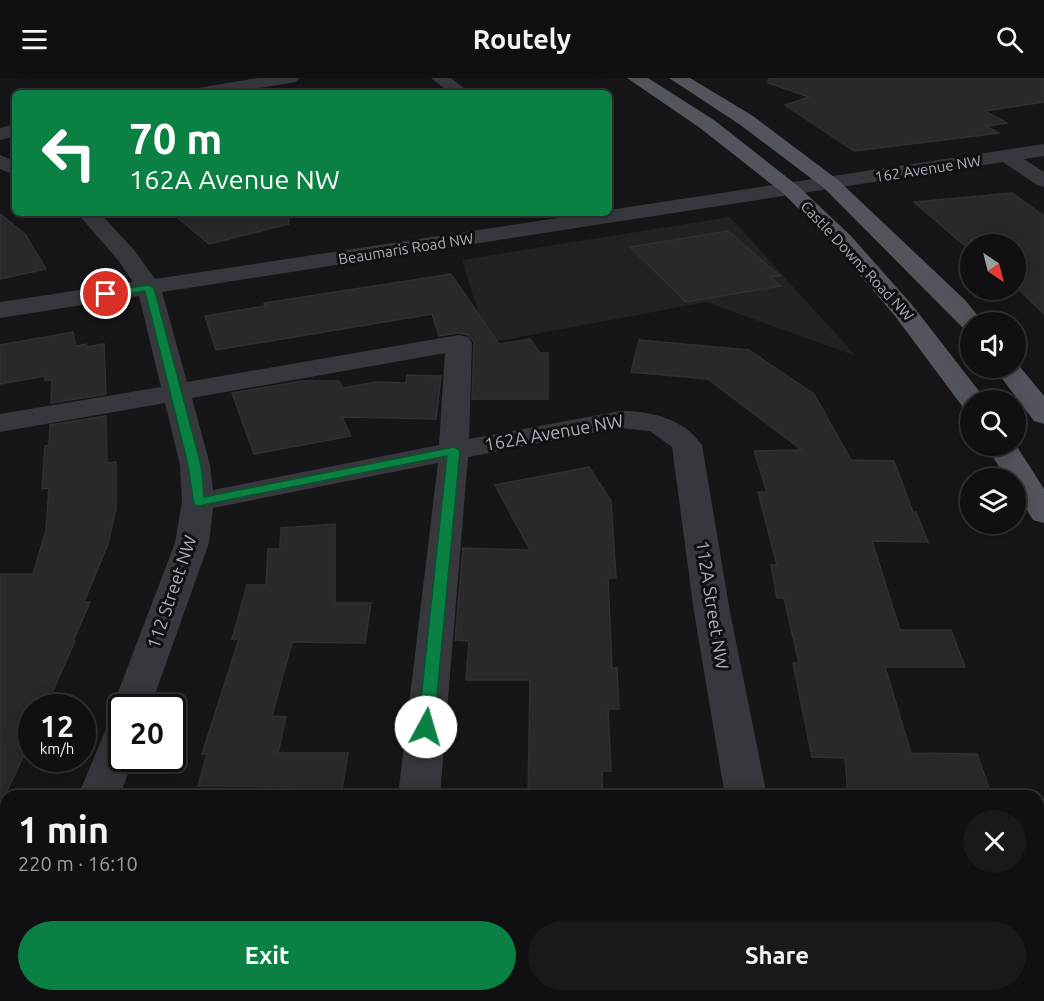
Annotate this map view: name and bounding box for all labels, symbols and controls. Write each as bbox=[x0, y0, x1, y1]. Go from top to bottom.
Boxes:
icon: menu bbox=[18, 23, 51, 56]
icon: search bbox=[993, 23, 1026, 56]
text: Routely bbox=[473, 24, 571, 54]
icon: left bbox=[30, 114, 108, 192]
text: 70 m bbox=[129, 115, 223, 162]
street label: 162 Avenue NW bbox=[874, 152, 982, 185]
text: 162A Avenue NW bbox=[129, 164, 340, 194]
street label: Castle Downs Road NW bbox=[798, 197, 917, 324]
street label: Beaumaris Road NW bbox=[337, 229, 475, 268]
north arrow bbox=[960, 234, 1026, 300]
map controls bbox=[960, 234, 1026, 534]
pin bbox=[80, 268, 131, 319]
icon: arrive bbox=[89, 277, 122, 310]
button: sound bbox=[960, 312, 1026, 378]
button: search bbox=[960, 390, 1026, 456]
street label: 162A Avenue NW bbox=[483, 410, 625, 454]
button: layers bbox=[960, 468, 1026, 534]
street label: 112 Street NW bbox=[142, 532, 200, 651]
street label: 112A Street NW bbox=[693, 539, 733, 671]
speed limit sign: 20 bbox=[108, 694, 186, 772]
position arrow bbox=[394, 695, 458, 759]
text: 12 bbox=[40, 709, 74, 743]
text: km/h bbox=[40, 740, 74, 757]
text: 1 min bbox=[18, 809, 109, 850]
button: close bbox=[963, 810, 1026, 873]
text: 220 m · 16:10 bbox=[18, 852, 138, 875]
button: Exit bbox=[18, 921, 516, 990]
button: Share bbox=[528, 921, 1026, 990]

